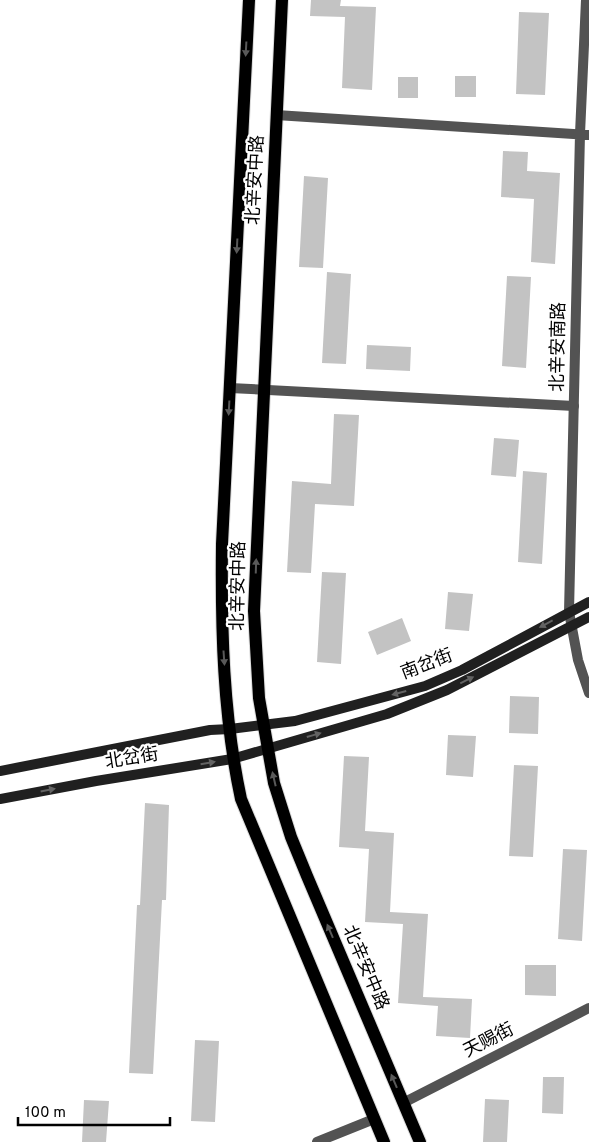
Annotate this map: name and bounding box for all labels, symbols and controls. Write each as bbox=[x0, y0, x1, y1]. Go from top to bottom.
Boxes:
one-way arrow bbox=[242, 41, 250, 57]
street label: 北辛安中路 bbox=[242, 134, 270, 226]
one-way arrow bbox=[232, 238, 240, 254]
street label: 北辛安南路 bbox=[547, 302, 571, 392]
one-way arrow bbox=[225, 401, 233, 417]
street label: 北辛安中路 bbox=[227, 541, 251, 631]
one-way arrow bbox=[252, 558, 260, 574]
one-way arrow bbox=[539, 620, 553, 629]
street label: 南岔街 bbox=[398, 645, 456, 685]
one-way arrow bbox=[221, 650, 229, 666]
one-way arrow bbox=[460, 676, 474, 684]
one-way arrow bbox=[392, 689, 407, 697]
one-way arrow bbox=[307, 731, 322, 739]
street label: 北岔街 bbox=[104, 743, 160, 775]
one-way arrow bbox=[201, 759, 217, 767]
one-way arrow bbox=[269, 771, 277, 787]
one-way arrow bbox=[40, 786, 56, 794]
street label: 北辛安中路 bbox=[337, 922, 393, 1014]
one-way arrow bbox=[326, 924, 334, 939]
street label: 天赐街 bbox=[460, 1018, 518, 1064]
one-way arrow bbox=[389, 1074, 397, 1088]
scale bar bbox=[18, 1094, 170, 1126]
text: 100 m bbox=[25, 1104, 66, 1123]

